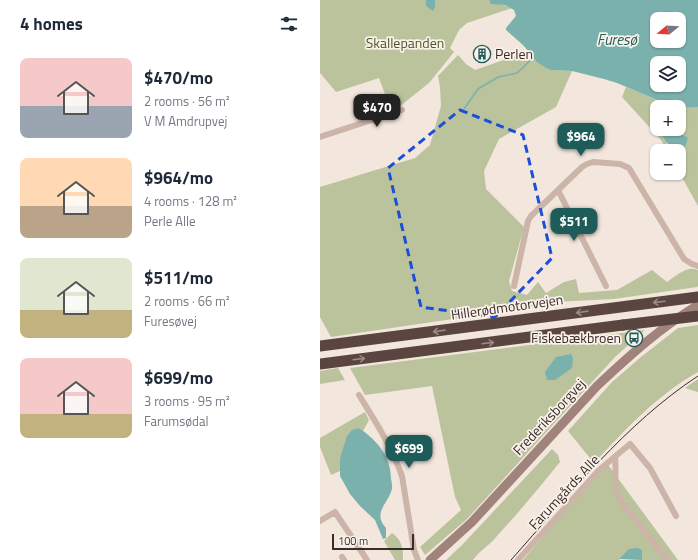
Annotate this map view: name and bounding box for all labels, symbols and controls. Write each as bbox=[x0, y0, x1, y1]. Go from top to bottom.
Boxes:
text: 4 homes bbox=[20, 11, 83, 37]
north arrow bbox=[650, 12, 686, 48]
map controls bbox=[650, 12, 686, 180]
icon: filters bbox=[278, 13, 300, 35]
water label: Furesø bbox=[597, 28, 639, 51]
park label: Skallepanden bbox=[366, 32, 444, 53]
place label: Perlen bbox=[495, 43, 533, 64]
building icon: Perlen bbox=[472, 44, 492, 64]
button: layers bbox=[650, 56, 686, 92]
text: $470/mo bbox=[144, 65, 213, 91]
icon: home bbox=[52, 74, 100, 122]
text: 2 rooms · 56 m² bbox=[144, 91, 230, 111]
pin: $470 bbox=[353, 94, 401, 128]
text: $470 bbox=[362, 97, 392, 117]
button: + bbox=[650, 100, 686, 136]
text: V M Amdrupvej bbox=[144, 111, 227, 131]
pin: $964 bbox=[557, 123, 605, 157]
text: $964 bbox=[566, 126, 596, 146]
button: − bbox=[650, 144, 686, 180]
text: $964/mo bbox=[144, 165, 213, 191]
icon: home bbox=[52, 174, 100, 222]
text: 4 rooms · 128 m² bbox=[144, 191, 237, 211]
pin: $511 bbox=[550, 208, 598, 242]
text: Perle Alle bbox=[144, 211, 195, 231]
text: $511 bbox=[559, 211, 589, 231]
text: $511/mo bbox=[144, 265, 213, 291]
icon: home bbox=[52, 274, 100, 322]
street label: Hillerødmotorvejen bbox=[449, 288, 564, 325]
text: 2 rooms · 66 m² bbox=[144, 291, 230, 311]
one-way arrow bbox=[653, 298, 666, 306]
one-way arrow bbox=[576, 308, 589, 316]
text: Furesøvej bbox=[144, 311, 197, 331]
one-way arrow bbox=[433, 327, 446, 335]
place label: Fiskebækbroen bbox=[531, 327, 621, 348]
bus stop icon: Fiskebækbroen bbox=[624, 328, 644, 348]
one-way arrow bbox=[481, 339, 494, 347]
one-way arrow bbox=[352, 355, 365, 363]
text: $699/mo bbox=[144, 365, 213, 391]
icon: home bbox=[52, 374, 100, 422]
street label: Frederiksborgvej bbox=[508, 374, 590, 460]
text: 3 rooms · 95 m² bbox=[144, 391, 230, 411]
text: Farumsødal bbox=[144, 411, 209, 431]
pin: $699 bbox=[385, 435, 433, 469]
text: $699 bbox=[394, 438, 424, 458]
street label: Farumgårds Alle bbox=[523, 450, 604, 534]
scale bar bbox=[332, 532, 414, 551]
text: 100 m bbox=[338, 533, 368, 549]

